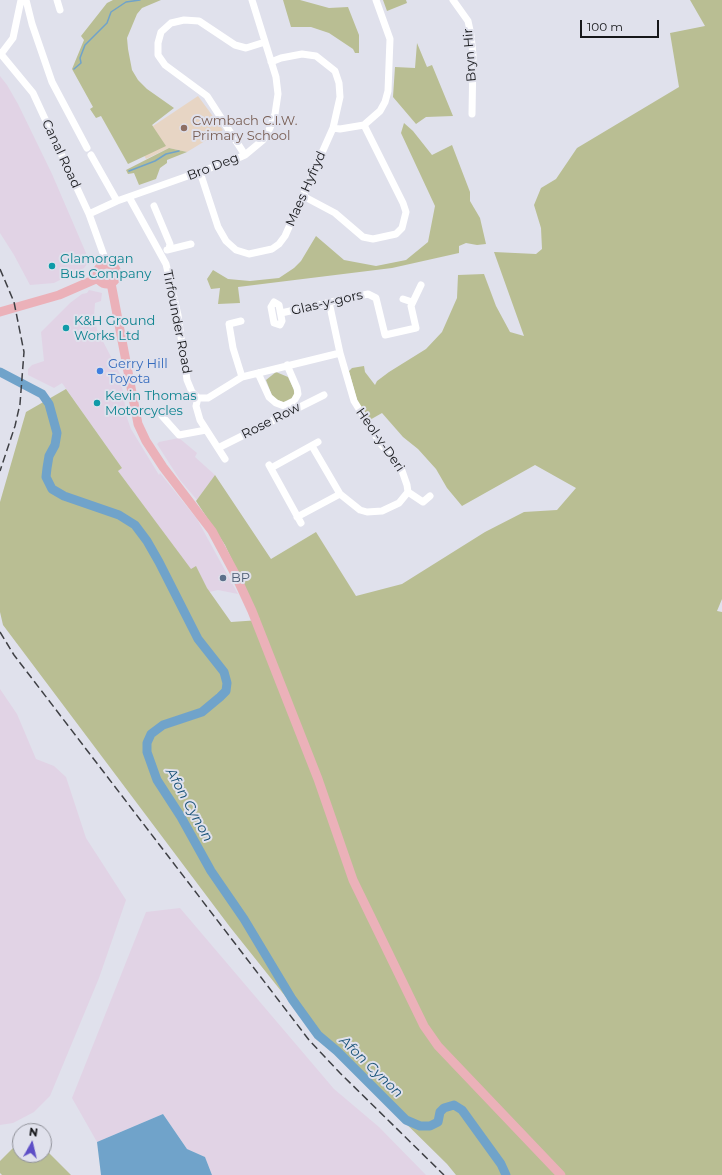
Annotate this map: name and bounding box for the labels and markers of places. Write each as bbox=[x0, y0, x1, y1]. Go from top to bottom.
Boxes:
place label: Cwmbach C.I.W. Primary School bbox=[192, 113, 297, 144]
marker: Cwmbach C.I.W. Primary School bbox=[179, 123, 189, 133]
place label: Glamorgan Bus Company bbox=[60, 251, 151, 282]
marker: Glamorgan Bus Company bbox=[47, 261, 57, 271]
place label: K&H Ground Works Ltd bbox=[74, 313, 155, 344]
marker: K&H Ground Works Ltd bbox=[61, 323, 71, 333]
place label: Gerry Hill Toyota bbox=[108, 356, 168, 387]
marker: Gerry Hill Toyota bbox=[95, 366, 105, 376]
place label: Kevin Thomas Motorcycles bbox=[105, 388, 197, 419]
marker: Kevin Thomas Motorcycles bbox=[92, 398, 102, 408]
place label: BP bbox=[231, 570, 250, 586]
marker: BP bbox=[218, 573, 228, 583]

